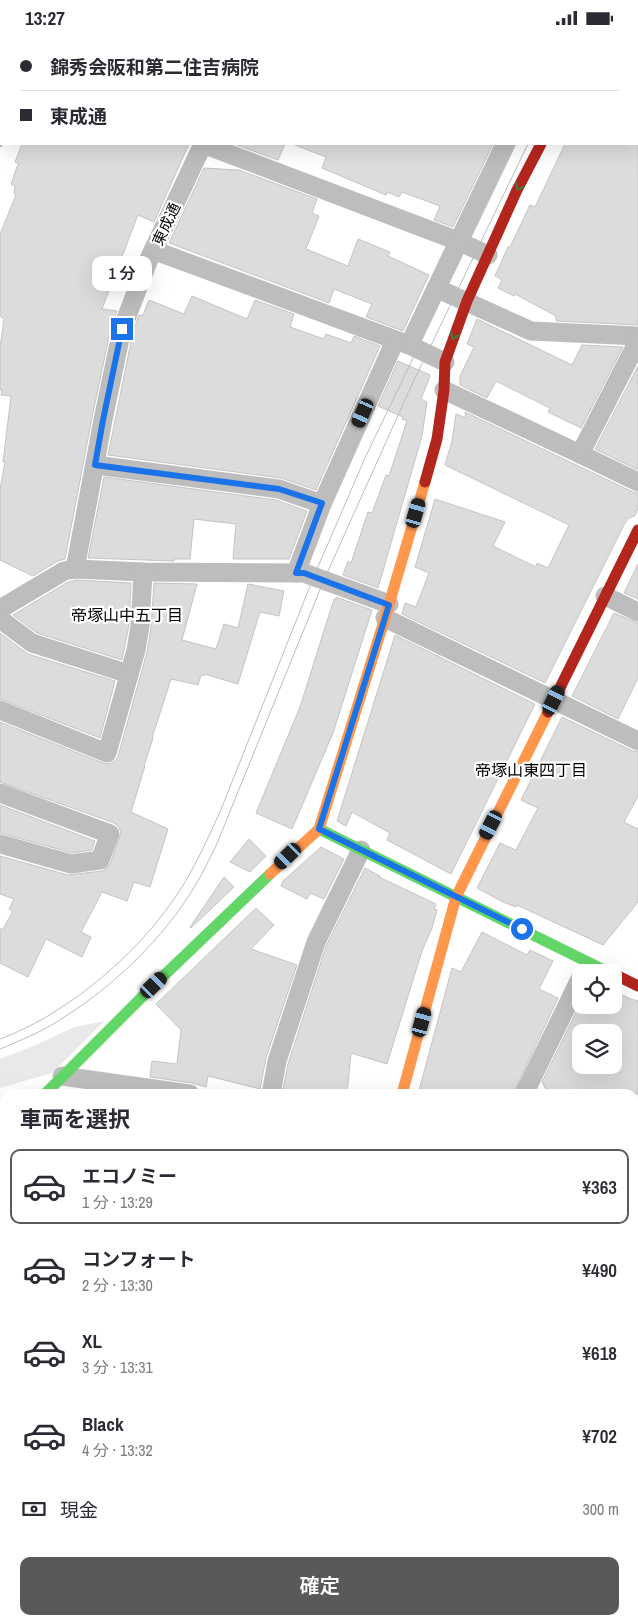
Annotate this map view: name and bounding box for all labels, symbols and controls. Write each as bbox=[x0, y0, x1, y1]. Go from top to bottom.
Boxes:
text: 13:27 bbox=[25, 5, 65, 31]
text: 錦秀会阪和第二住吉病院 bbox=[50, 54, 259, 80]
text: 東成通 bbox=[50, 103, 107, 129]
one-way arrow bbox=[515, 182, 525, 191]
street label: 東成通 bbox=[147, 199, 185, 249]
callout: 1 分 bbox=[92, 257, 152, 291]
text: 1 分 bbox=[109, 262, 135, 284]
route end bbox=[111, 318, 133, 340]
one-way arrow bbox=[450, 331, 460, 340]
car bbox=[350, 396, 375, 430]
car bbox=[404, 497, 427, 529]
district label: 帝塚山中五丁目 bbox=[71, 604, 183, 626]
car bbox=[540, 683, 567, 717]
district label: 帝塚山東四丁目 bbox=[475, 759, 587, 781]
car bbox=[477, 808, 504, 842]
car bbox=[271, 840, 304, 872]
route start bbox=[511, 918, 533, 940]
map controls bbox=[572, 964, 622, 1074]
button: locate bbox=[572, 964, 622, 1014]
car bbox=[137, 969, 170, 1001]
car bbox=[410, 1006, 433, 1038]
button: layers bbox=[572, 1024, 622, 1074]
text: 車両を選択 bbox=[20, 1104, 130, 1134]
text: エコノミー bbox=[82, 1163, 177, 1189]
icon: car bbox=[22, 1164, 67, 1209]
text: ¥363 bbox=[582, 1174, 617, 1200]
text: 1 分 · 13:29 bbox=[82, 1191, 153, 1213]
text: コンフォート bbox=[82, 1246, 195, 1272]
icon: car bbox=[22, 1247, 67, 1292]
text: ¥490 bbox=[582, 1257, 617, 1283]
text: 2 分 · 13:30 bbox=[82, 1274, 153, 1296]
text: XL bbox=[82, 1328, 102, 1354]
icon: car bbox=[22, 1330, 67, 1375]
text: ¥618 bbox=[582, 1340, 617, 1366]
text: 3 分 · 13:31 bbox=[82, 1356, 153, 1378]
text: Black bbox=[82, 1411, 124, 1437]
icon: car bbox=[22, 1413, 67, 1458]
text: ¥702 bbox=[582, 1423, 617, 1449]
text: 4 分 · 13:32 bbox=[82, 1439, 153, 1461]
icon: cash bbox=[20, 1495, 48, 1523]
text: 現金 bbox=[60, 1497, 98, 1523]
text: 300 m bbox=[583, 1498, 619, 1520]
button: 確定 bbox=[20, 1557, 619, 1615]

